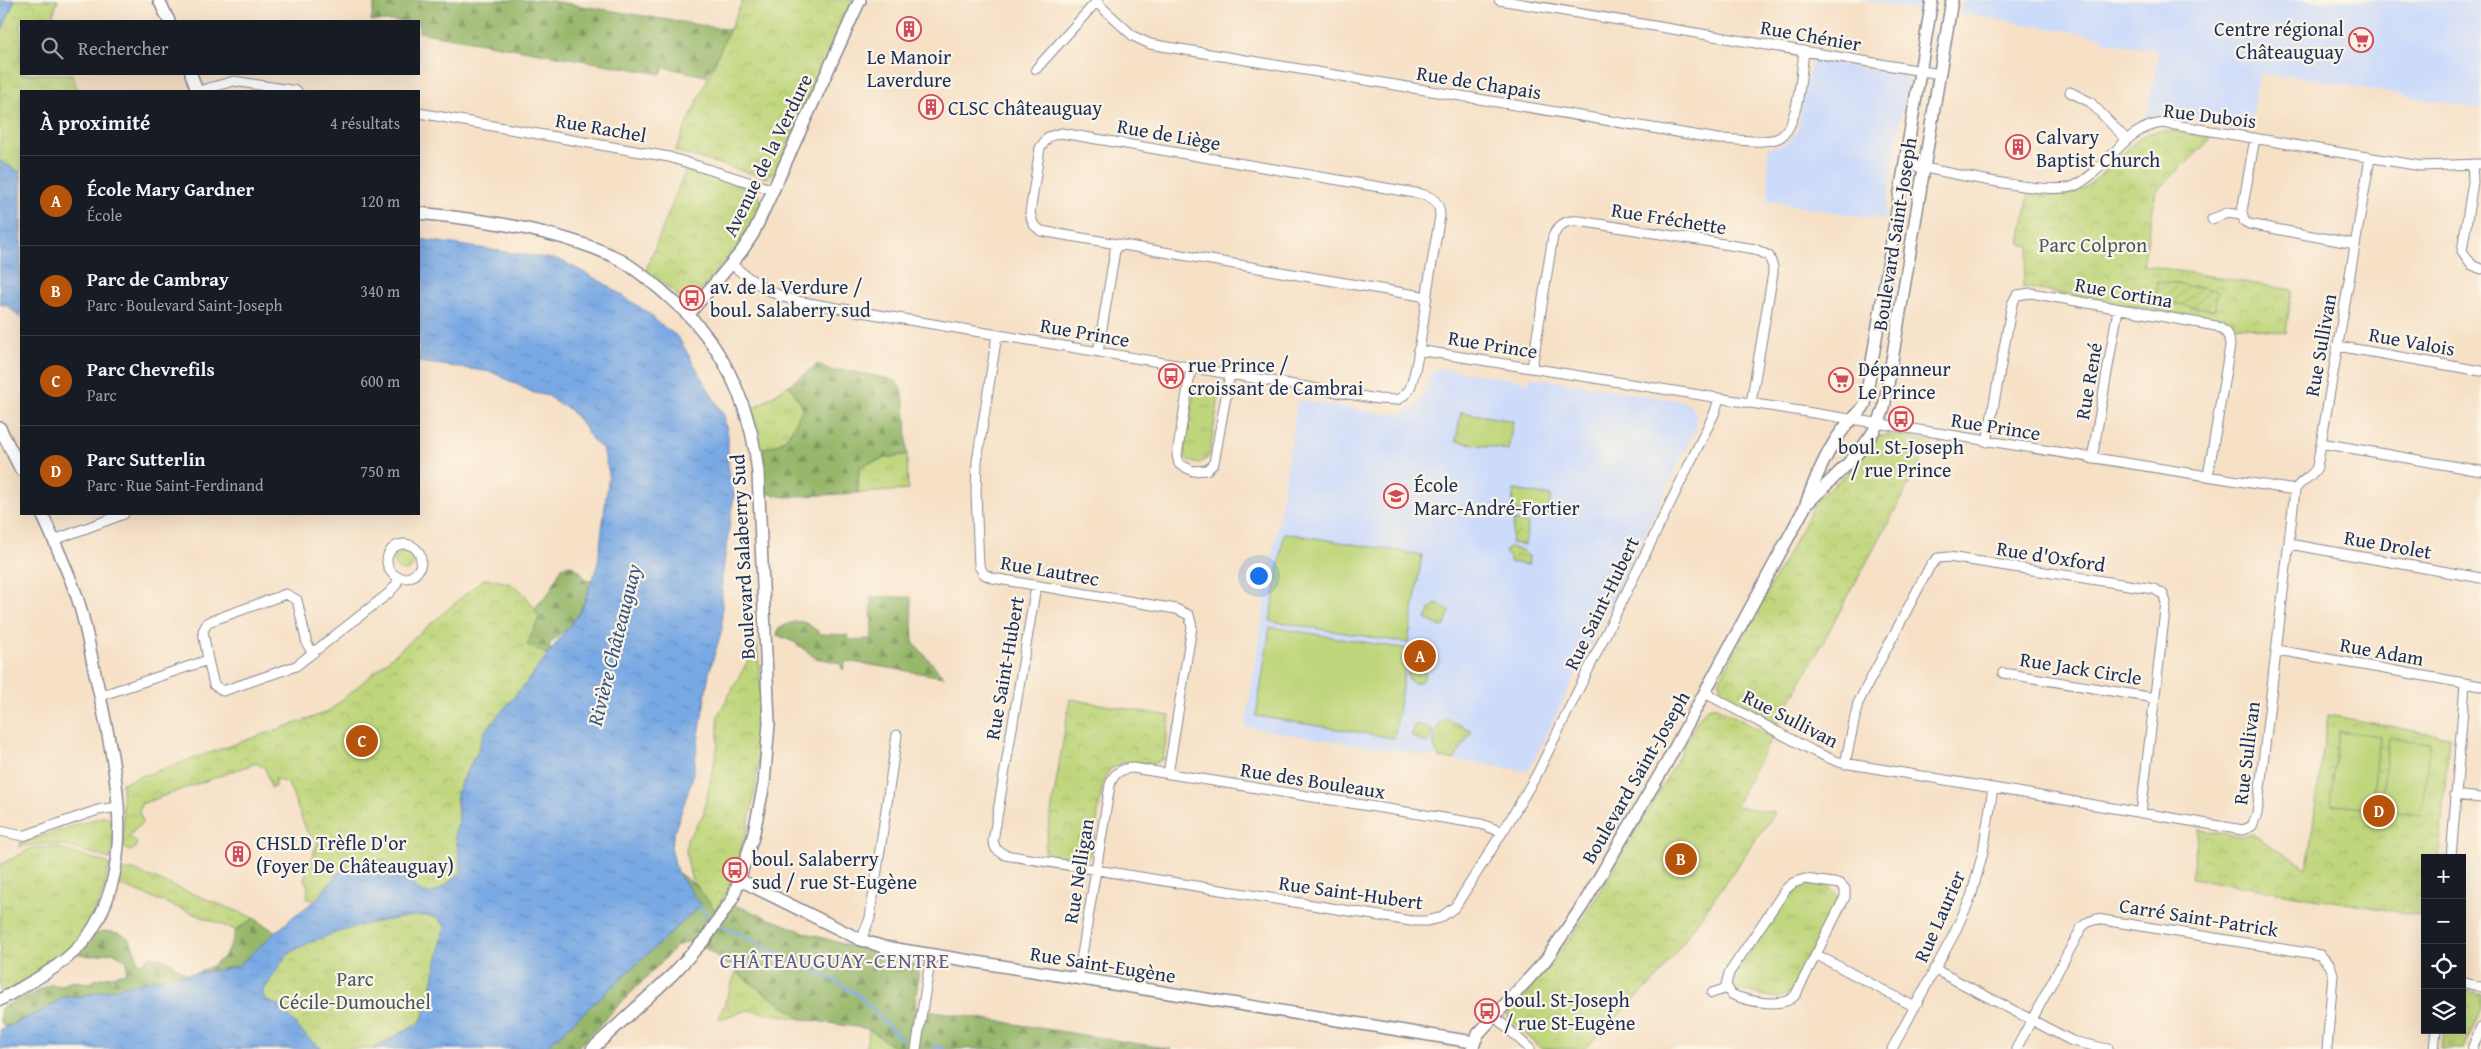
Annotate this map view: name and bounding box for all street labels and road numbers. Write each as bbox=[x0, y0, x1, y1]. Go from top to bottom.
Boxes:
street label: Rue Chénier bbox=[1758, 12, 1864, 58]
street label: Rue de Chapais bbox=[1415, 58, 1544, 106]
street label: Avenue de la Verdure bbox=[715, 69, 819, 241]
street label: Rue Dubois bbox=[2162, 95, 2258, 135]
street label: Rue Rachel bbox=[553, 105, 649, 149]
street label: Rue de Liège bbox=[1115, 111, 1223, 157]
street label: Boulevard Saint-Joseph bbox=[1864, 135, 1924, 333]
street label: Rue Fréchette bbox=[1609, 195, 1729, 241]
street label: Rue Cortina bbox=[2073, 269, 2176, 315]
street label: Rue Sullivan bbox=[2297, 291, 2343, 399]
street label: Rue Prince bbox=[1038, 310, 1132, 354]
street label: Rue Valois bbox=[2367, 319, 2457, 363]
street label: Rue Prince bbox=[1446, 323, 1540, 365]
street label: Rue René bbox=[2067, 340, 2109, 422]
street label: Rue Prince bbox=[1949, 405, 2043, 447]
street label: Boulevard Salaberry Sud bbox=[722, 453, 762, 660]
street label: Rue Drolet bbox=[2342, 522, 2434, 566]
street label: Rue Saint-Hubert bbox=[1556, 531, 1646, 675]
street label: Rue d'Oxford bbox=[1995, 533, 2108, 579]
street label: Rue Lautrec bbox=[999, 547, 1102, 593]
street label: Rue Saint-Hubert bbox=[977, 594, 1031, 742]
street label: Rue Adam bbox=[2338, 629, 2427, 673]
street label: Rue Jack Circle bbox=[2018, 644, 2144, 692]
street label: Rue Sullivan bbox=[1738, 682, 1844, 754]
street label: Boulevard Saint-Joseph bbox=[1576, 686, 1694, 868]
street label: Rue Sullivan bbox=[2225, 700, 2267, 806]
street label: Rue des Bouleaux bbox=[1238, 754, 1388, 806]
street label: Rue Nelligan bbox=[1055, 816, 1101, 926]
street label: Rue Laurier bbox=[1906, 866, 1972, 966]
street label: Rue Saint-Hubert bbox=[1277, 868, 1425, 916]
street label: Carré Saint-Patrick bbox=[2118, 890, 2281, 944]
street label: Rue Saint-Eugène bbox=[1028, 938, 1178, 990]

